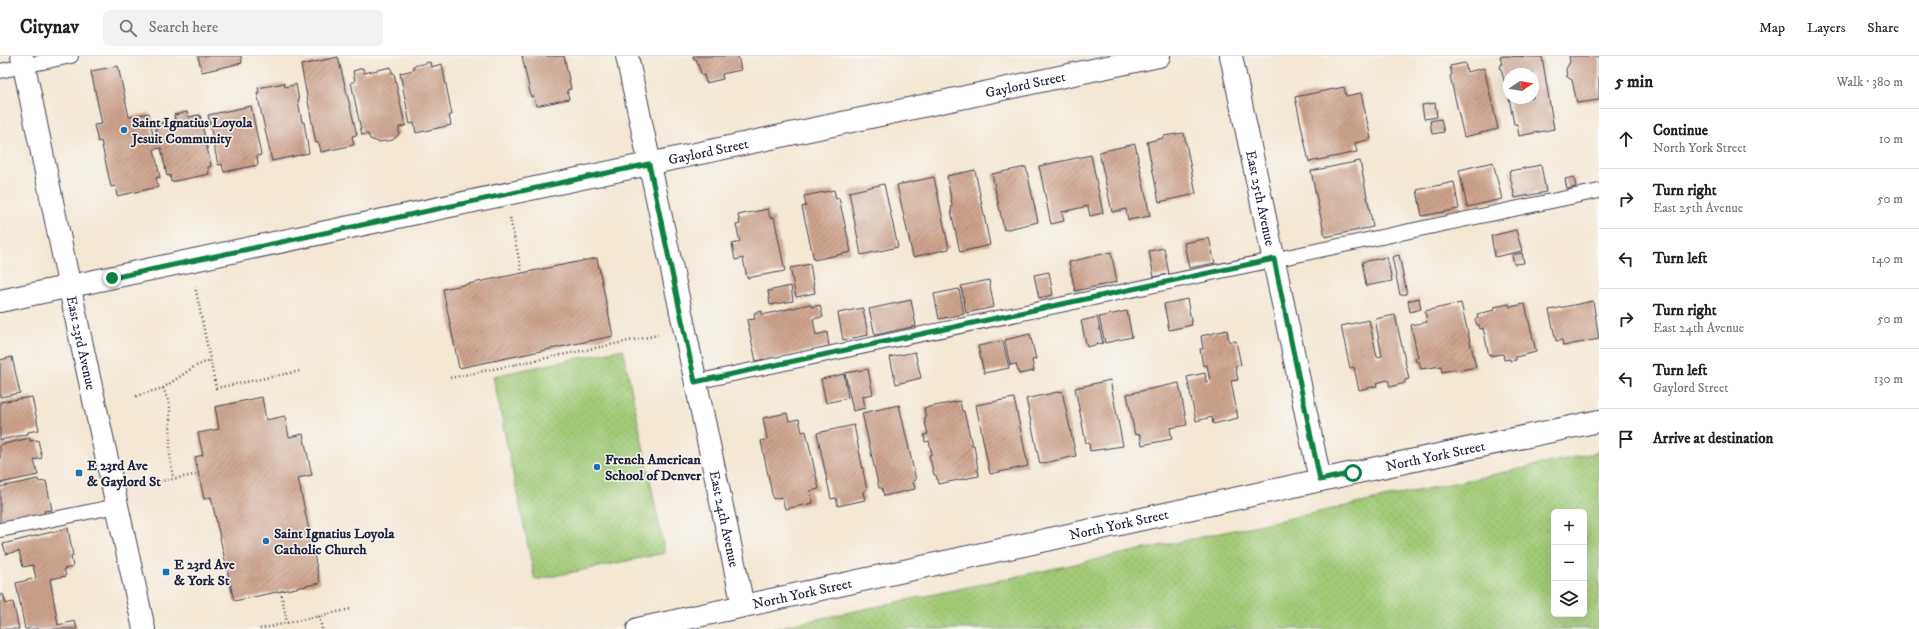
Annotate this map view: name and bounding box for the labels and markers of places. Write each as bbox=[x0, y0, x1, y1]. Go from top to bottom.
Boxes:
place label: Saint Ignatius Loyola Jesuit Community bbox=[130, 114, 253, 148]
marker: Saint Ignatius Loyola Jesuit Community bbox=[119, 125, 129, 135]
place label: French American School of Denver bbox=[605, 451, 702, 485]
place label: E 23rd Ave & Gaylord St bbox=[87, 457, 161, 491]
marker: French American School of Denver bbox=[592, 462, 602, 472]
marker: E 23rd Ave & Gaylord St bbox=[74, 468, 84, 478]
place label: Saint Ignatius Loyola Catholic Church bbox=[274, 525, 395, 559]
marker: Saint Ignatius Loyola Catholic Church bbox=[261, 536, 271, 546]
place label: E 23rd Ave & York St bbox=[174, 556, 235, 590]
marker: E 23rd Ave & York St bbox=[161, 567, 171, 577]

